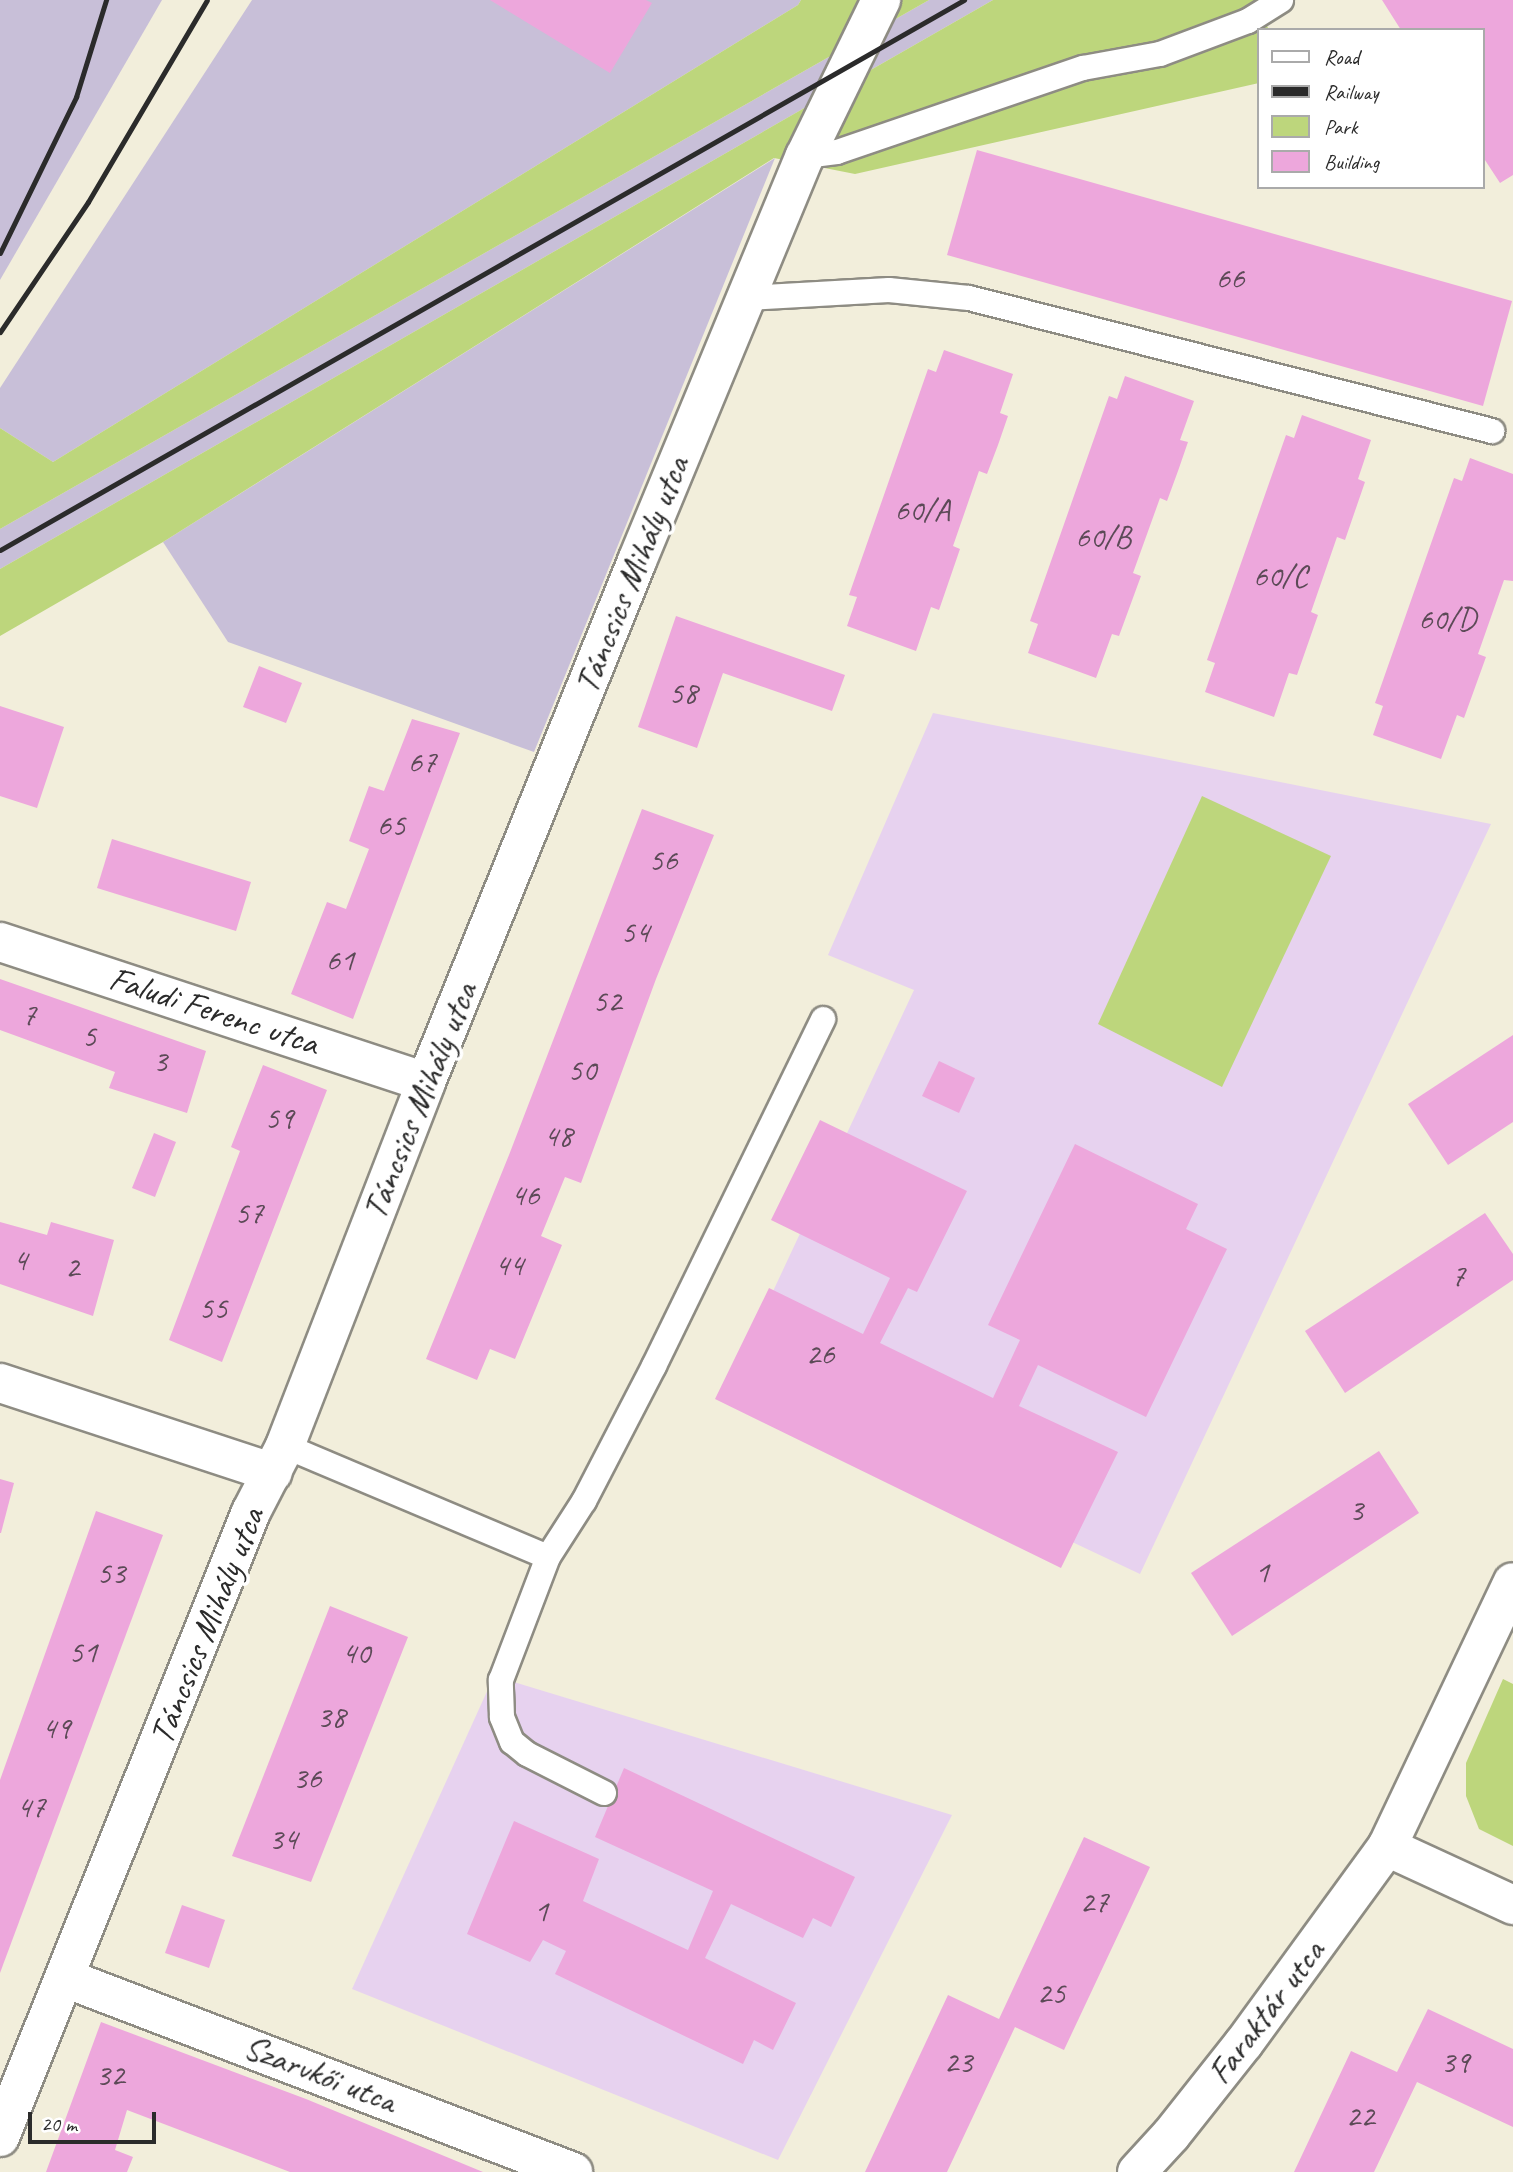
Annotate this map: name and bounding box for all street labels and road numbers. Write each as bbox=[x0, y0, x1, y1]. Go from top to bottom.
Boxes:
street label: Táncsics Mihály utca bbox=[565, 451, 699, 699]
street label: Faludi Ferenc utca bbox=[105, 958, 323, 1064]
street label: Táncsics Mihály utca bbox=[353, 977, 487, 1225]
street label: Táncsics Mihály utca bbox=[140, 1502, 274, 1750]
street label: Faraktár utca bbox=[1199, 1932, 1333, 2092]
street label: Szarvkői utca bbox=[238, 2026, 402, 2122]

